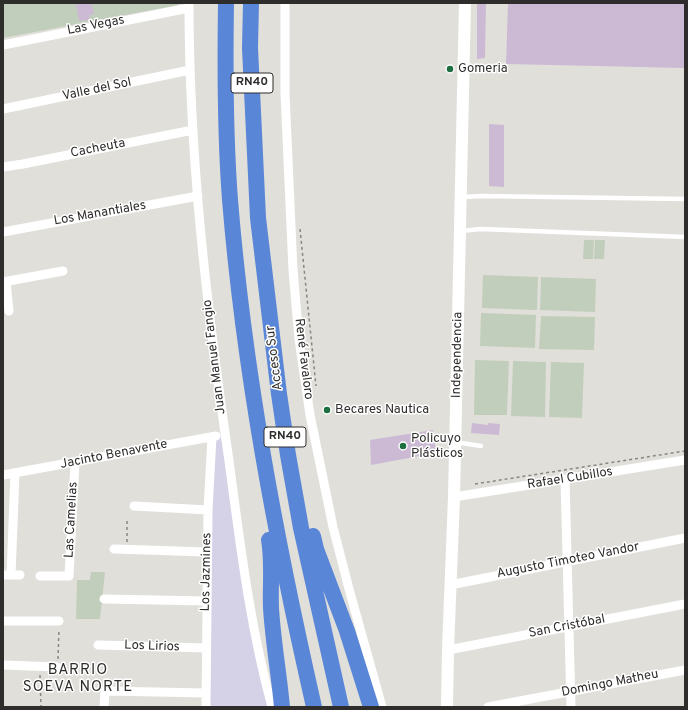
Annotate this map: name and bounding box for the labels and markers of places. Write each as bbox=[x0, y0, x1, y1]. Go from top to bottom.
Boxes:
place label: Gomeria bbox=[458, 61, 508, 77]
marker: Gomeria bbox=[445, 64, 455, 74]
place label: Becares Nautica bbox=[335, 402, 429, 418]
marker: Becares Nautica bbox=[322, 405, 332, 415]
place label: Policuyo Plásticos bbox=[411, 431, 463, 462]
marker: Policuyo Plásticos bbox=[398, 441, 408, 451]

